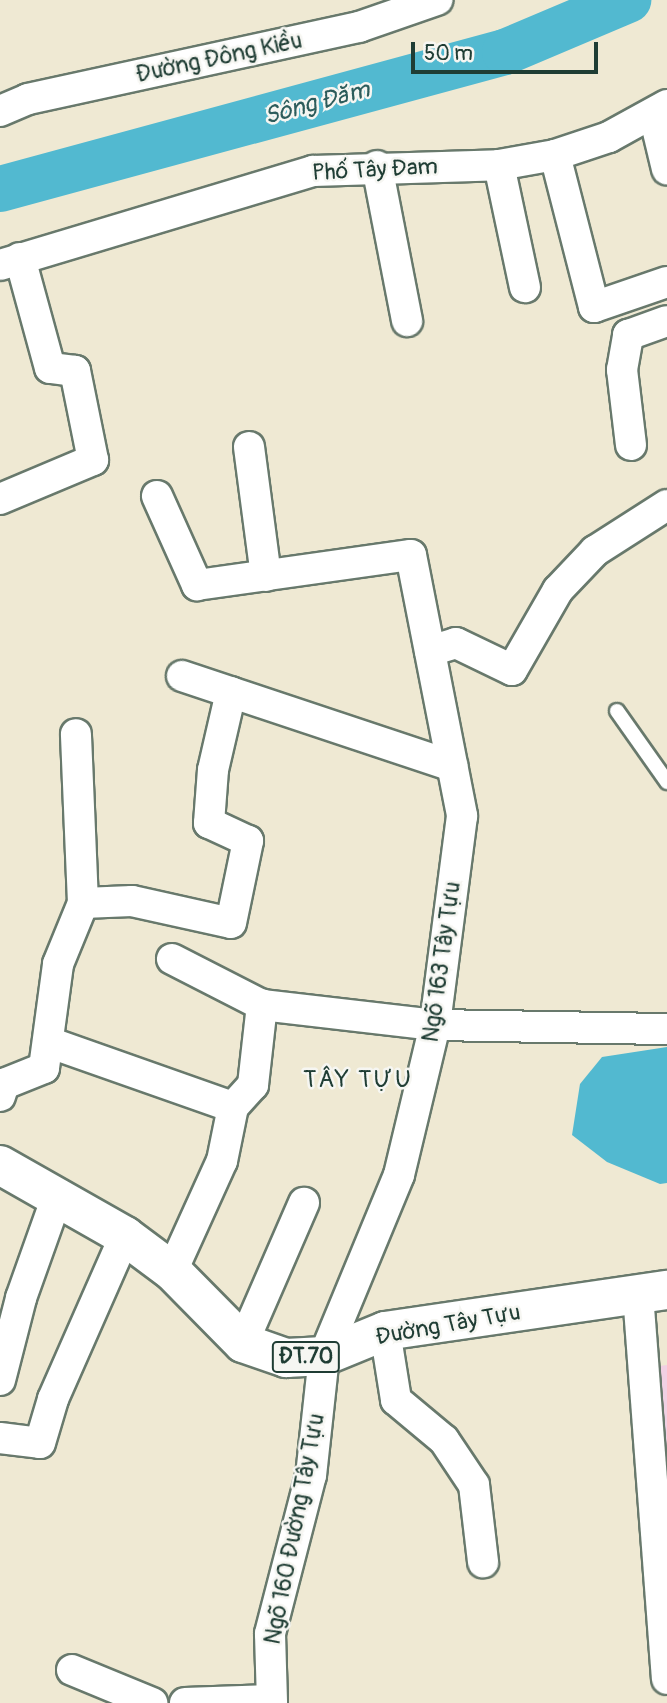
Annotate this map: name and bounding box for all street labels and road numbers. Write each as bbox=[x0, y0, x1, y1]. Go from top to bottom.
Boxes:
street label: Đường Đông Kiều bbox=[133, 27, 305, 89]
street label: Phố Tây Đam bbox=[311, 153, 439, 187]
street label: Ngõ 163 Tây Tựu bbox=[417, 880, 467, 1044]
street label: Đường Tây Tựu bbox=[373, 1299, 523, 1351]
road number: ĐT.70 bbox=[271, 1340, 341, 1374]
street label: Ngõ 160 Đường Tây Tựu bbox=[259, 1411, 331, 1647]

